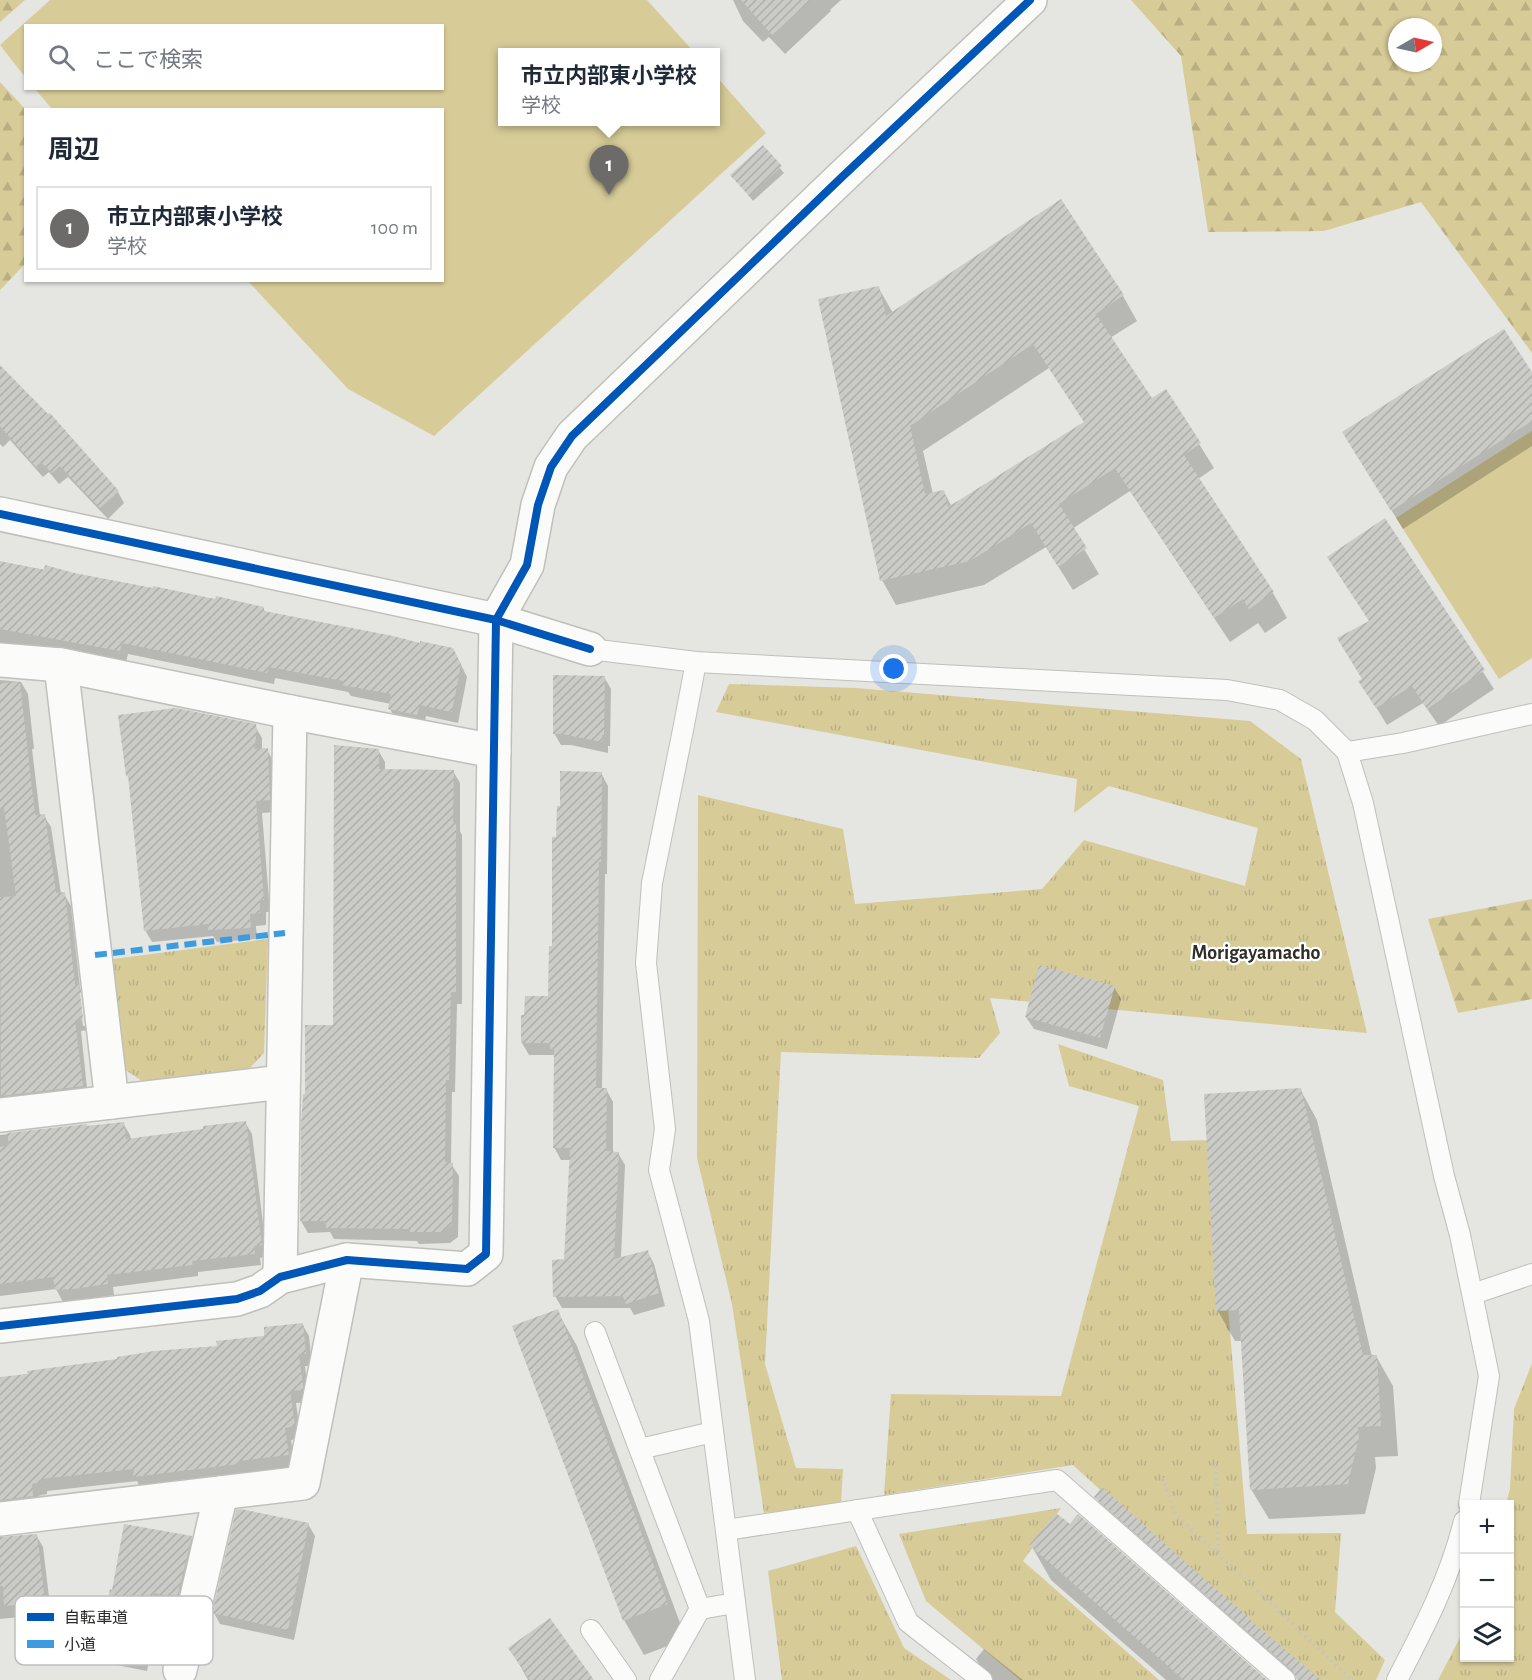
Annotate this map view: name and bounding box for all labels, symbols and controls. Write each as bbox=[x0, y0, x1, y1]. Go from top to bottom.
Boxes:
north arrow bbox=[1388, 18, 1442, 72]
search box bbox=[24, 24, 444, 90]
icon: search bbox=[45, 41, 78, 74]
popup bbox=[498, 48, 720, 126]
text: ここで検索 bbox=[93, 49, 203, 71]
text: 市立内部東小学校 bbox=[521, 65, 697, 87]
text: 学校 bbox=[521, 96, 561, 116]
text: 周辺 bbox=[48, 137, 100, 163]
pin: 1 bbox=[590, 146, 628, 195]
text: 市立内部東小学校 bbox=[107, 206, 283, 228]
text: 1 bbox=[66, 218, 73, 238]
text: 100 m bbox=[371, 218, 418, 238]
text: 学校 bbox=[107, 237, 147, 257]
your location bbox=[879, 654, 908, 683]
district label: Morigayamacho bbox=[1192, 943, 1321, 963]
map controls bbox=[1460, 1500, 1514, 1662]
button: + bbox=[1460, 1500, 1514, 1554]
button: − bbox=[1460, 1554, 1514, 1608]
legend bbox=[15, 1596, 213, 1665]
button: layers bbox=[1460, 1608, 1514, 1662]
text: 自転車道 bbox=[64, 1609, 128, 1626]
text: 小道 bbox=[64, 1636, 96, 1653]

